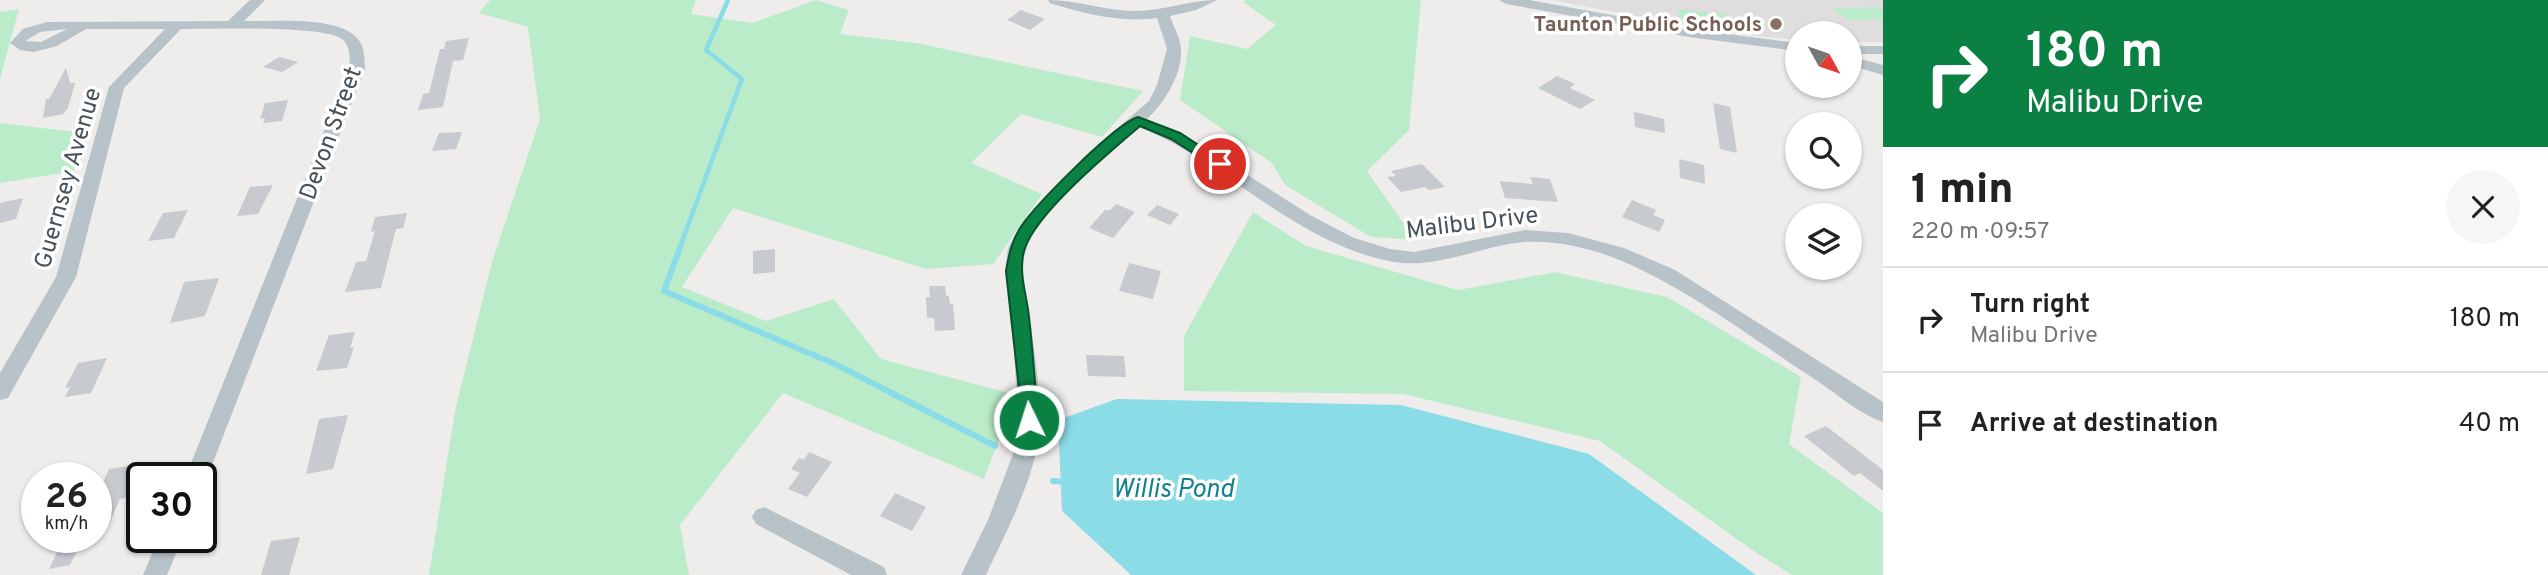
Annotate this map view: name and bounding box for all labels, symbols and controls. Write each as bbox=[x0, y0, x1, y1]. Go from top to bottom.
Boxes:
place label: Taunton Public Schools bbox=[1534, 12, 1762, 39]
marker: Taunton Public Schools bbox=[1768, 16, 1784, 32]
north arrow bbox=[1785, 21, 1862, 98]
map controls bbox=[1785, 21, 1862, 280]
text: 180 m bbox=[2026, 23, 2163, 85]
icon: right bbox=[1911, 28, 2002, 119]
street label: Devon Street bbox=[294, 63, 370, 204]
text: Malibu Drive bbox=[2026, 84, 2203, 124]
street label: Guernsey Avenue bbox=[29, 85, 109, 272]
button: search bbox=[1785, 112, 1862, 189]
pin bbox=[1190, 134, 1250, 194]
icon: arrive bbox=[1201, 145, 1239, 183]
text: 1 min bbox=[1911, 165, 2014, 218]
button: close bbox=[2446, 170, 2520, 244]
street label: Malibu Drive bbox=[1404, 201, 1540, 247]
button: layers bbox=[1785, 203, 1862, 280]
text: 220 m · 09:57 bbox=[1911, 218, 2049, 247]
text: Turn right bbox=[1970, 289, 2090, 322]
icon: right bbox=[1911, 301, 1949, 339]
text: 180 m bbox=[2450, 303, 2520, 336]
text: Malibu Drive bbox=[1970, 322, 2098, 351]
position arrow bbox=[992, 383, 1066, 457]
icon: arrive bbox=[1911, 406, 1949, 444]
text: Arrive at destination bbox=[1970, 408, 2218, 441]
text: 40 m bbox=[2459, 408, 2520, 441]
speed limit sign: 30 bbox=[126, 462, 217, 553]
water label: Willis Pond bbox=[1112, 474, 1236, 507]
text: 26 bbox=[45, 476, 88, 520]
text: km/h bbox=[45, 513, 88, 536]

